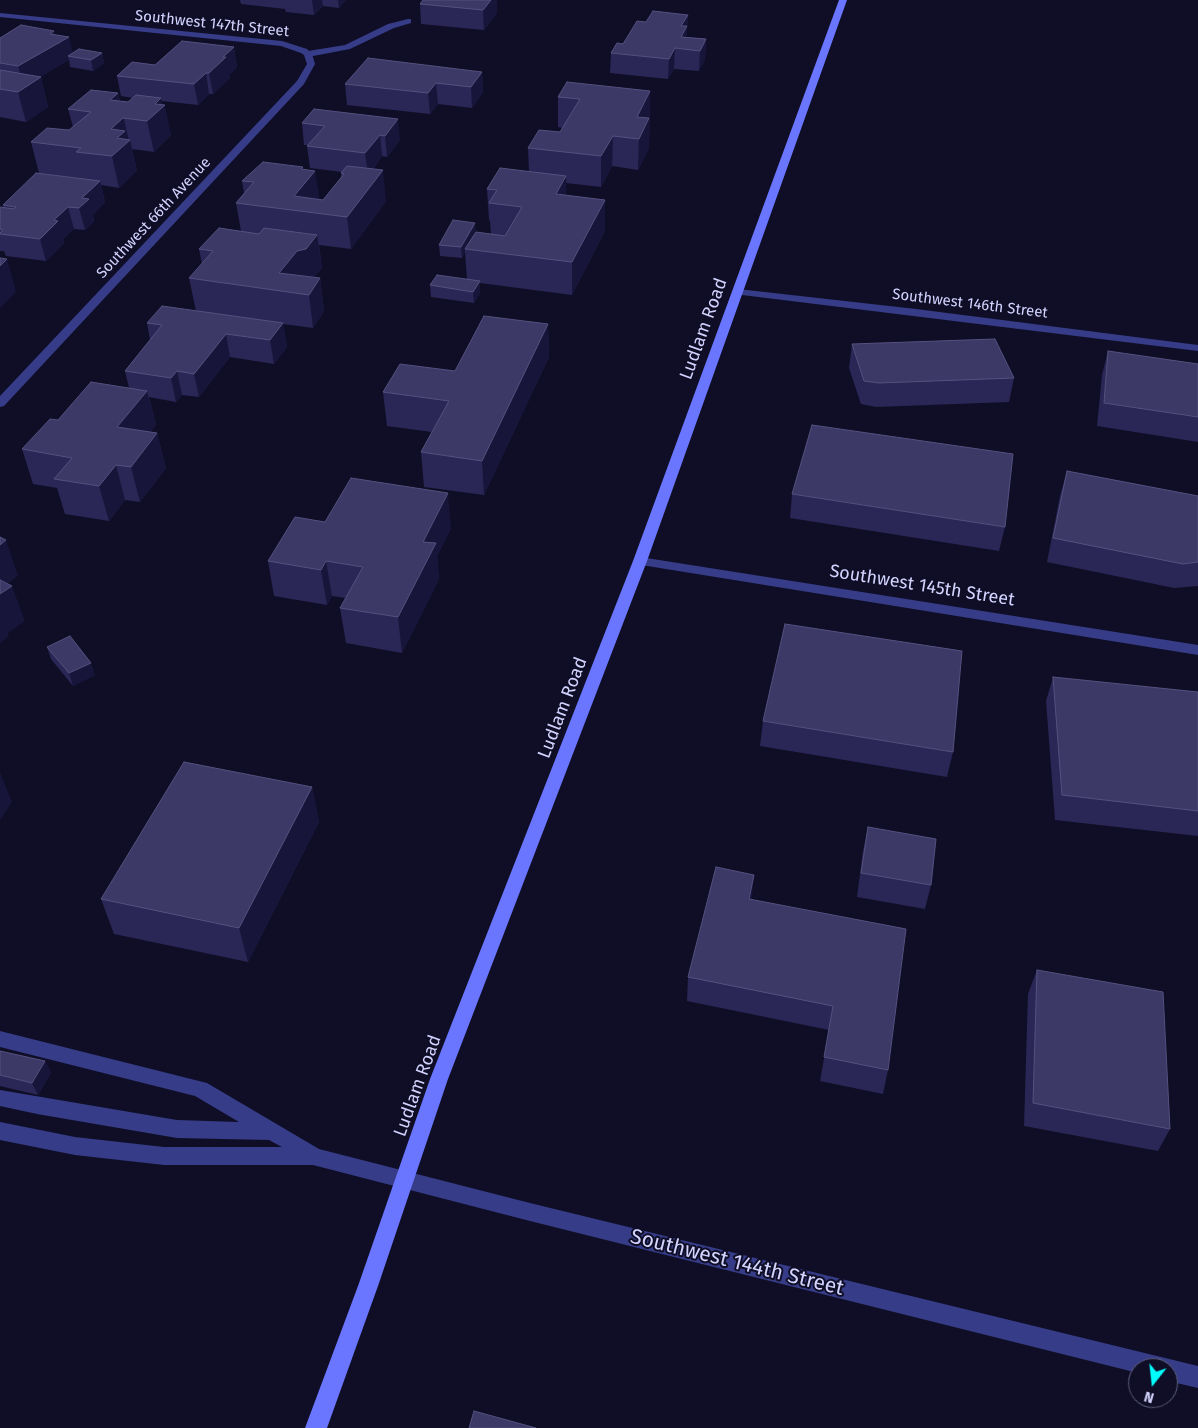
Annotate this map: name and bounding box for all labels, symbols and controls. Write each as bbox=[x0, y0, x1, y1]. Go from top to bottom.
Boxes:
street label: Southwest 147th Street bbox=[134, 7, 290, 41]
street label: Southwest 66th Avenue bbox=[93, 154, 215, 282]
street label: Ludlam Road bbox=[676, 275, 732, 383]
street label: Southwest 146th Street bbox=[891, 286, 1049, 322]
street label: Southwest 145th Street bbox=[828, 561, 1016, 611]
street label: Ludlam Road bbox=[534, 654, 592, 762]
street label: Ludlam Road bbox=[390, 1032, 446, 1140]
street label: Southwest 144th Street bbox=[628, 1224, 846, 1302]
north arrow bbox=[1128, 1358, 1178, 1408]
text: N bbox=[1142, 1387, 1156, 1406]

